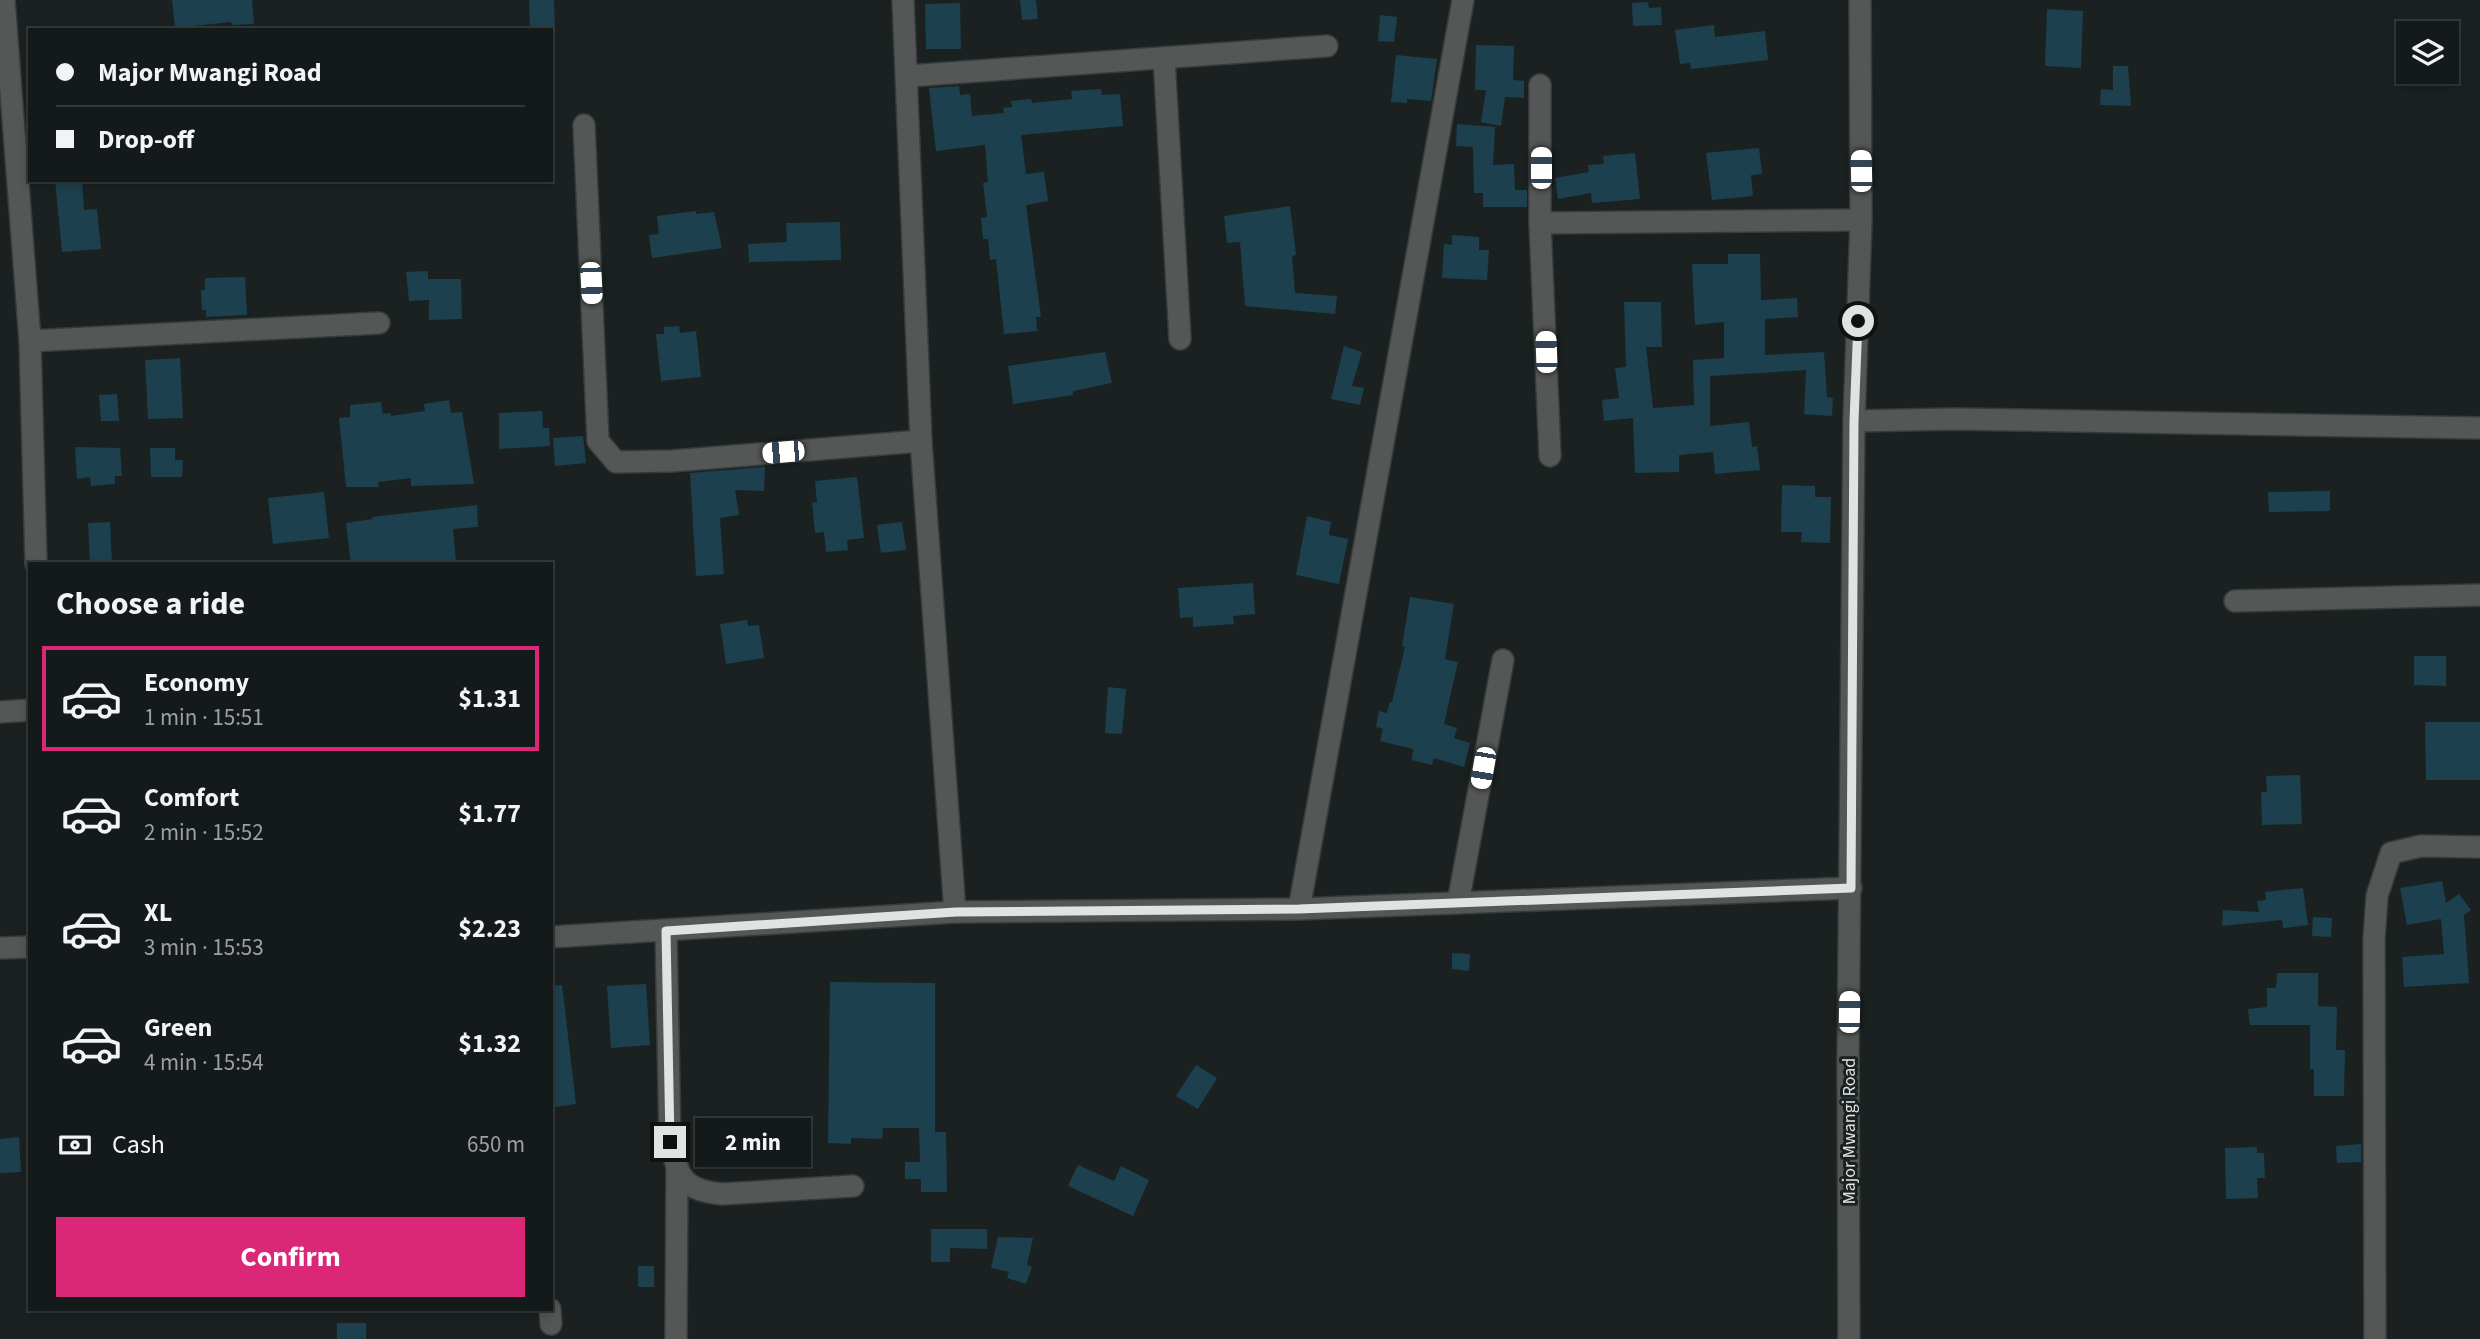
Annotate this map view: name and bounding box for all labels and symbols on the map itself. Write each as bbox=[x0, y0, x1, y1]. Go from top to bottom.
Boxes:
car bbox=[1531, 147, 1552, 189]
car bbox=[1851, 150, 1872, 192]
car bbox=[580, 261, 603, 305]
route start bbox=[1842, 305, 1874, 337]
car bbox=[1535, 331, 1558, 373]
car bbox=[762, 440, 805, 464]
car bbox=[1470, 745, 1497, 791]
car bbox=[1839, 991, 1860, 1033]
street label: Major Mwangi Road bbox=[1837, 1058, 1862, 1204]
callout: 2 min bbox=[694, 1118, 810, 1166]
route end bbox=[654, 1126, 686, 1158]

